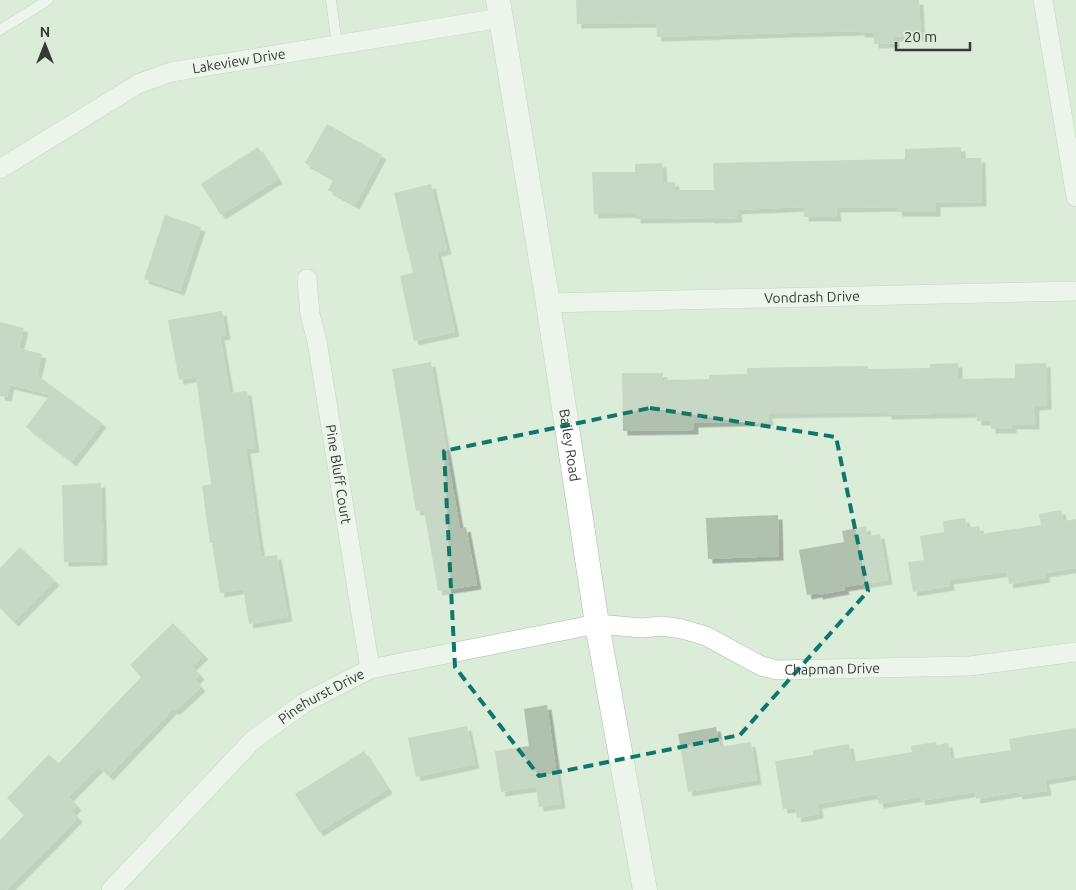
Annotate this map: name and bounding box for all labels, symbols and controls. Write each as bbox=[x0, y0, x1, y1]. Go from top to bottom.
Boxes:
north arrow bbox=[20, 20, 70, 70]
scale bar bbox=[896, 20, 970, 52]
text: N bbox=[40, 24, 50, 40]
text: 20 m bbox=[904, 28, 937, 45]
street label: Lakeview Drive bbox=[191, 45, 287, 76]
street label: Vondrash Drive bbox=[764, 288, 860, 306]
street label: Bailey Road bbox=[556, 408, 583, 483]
street label: Pine Bluff Court bbox=[323, 423, 355, 526]
street label: Chapman Drive bbox=[784, 660, 880, 678]
street label: Pinehurst Drive bbox=[275, 665, 367, 727]

